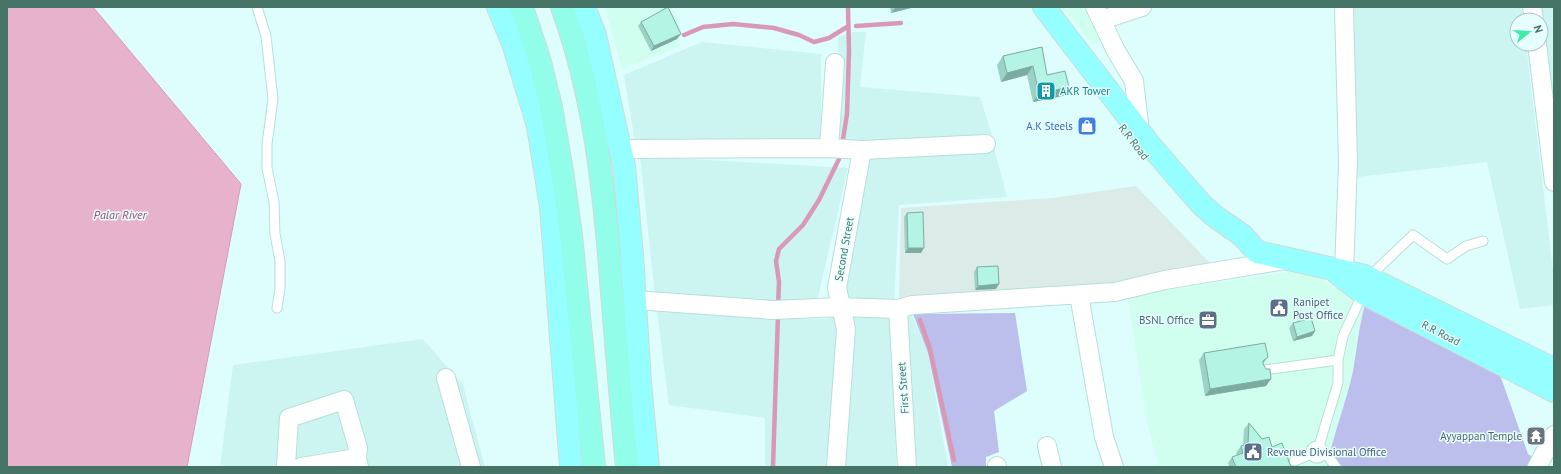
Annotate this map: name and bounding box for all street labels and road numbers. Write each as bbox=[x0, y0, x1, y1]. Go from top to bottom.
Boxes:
street label: R.R Road bbox=[1116, 121, 1152, 163]
street label: Second Street bbox=[831, 216, 857, 282]
street label: R.R Road bbox=[1419, 317, 1463, 349]
street label: First Street bbox=[894, 361, 912, 414]

